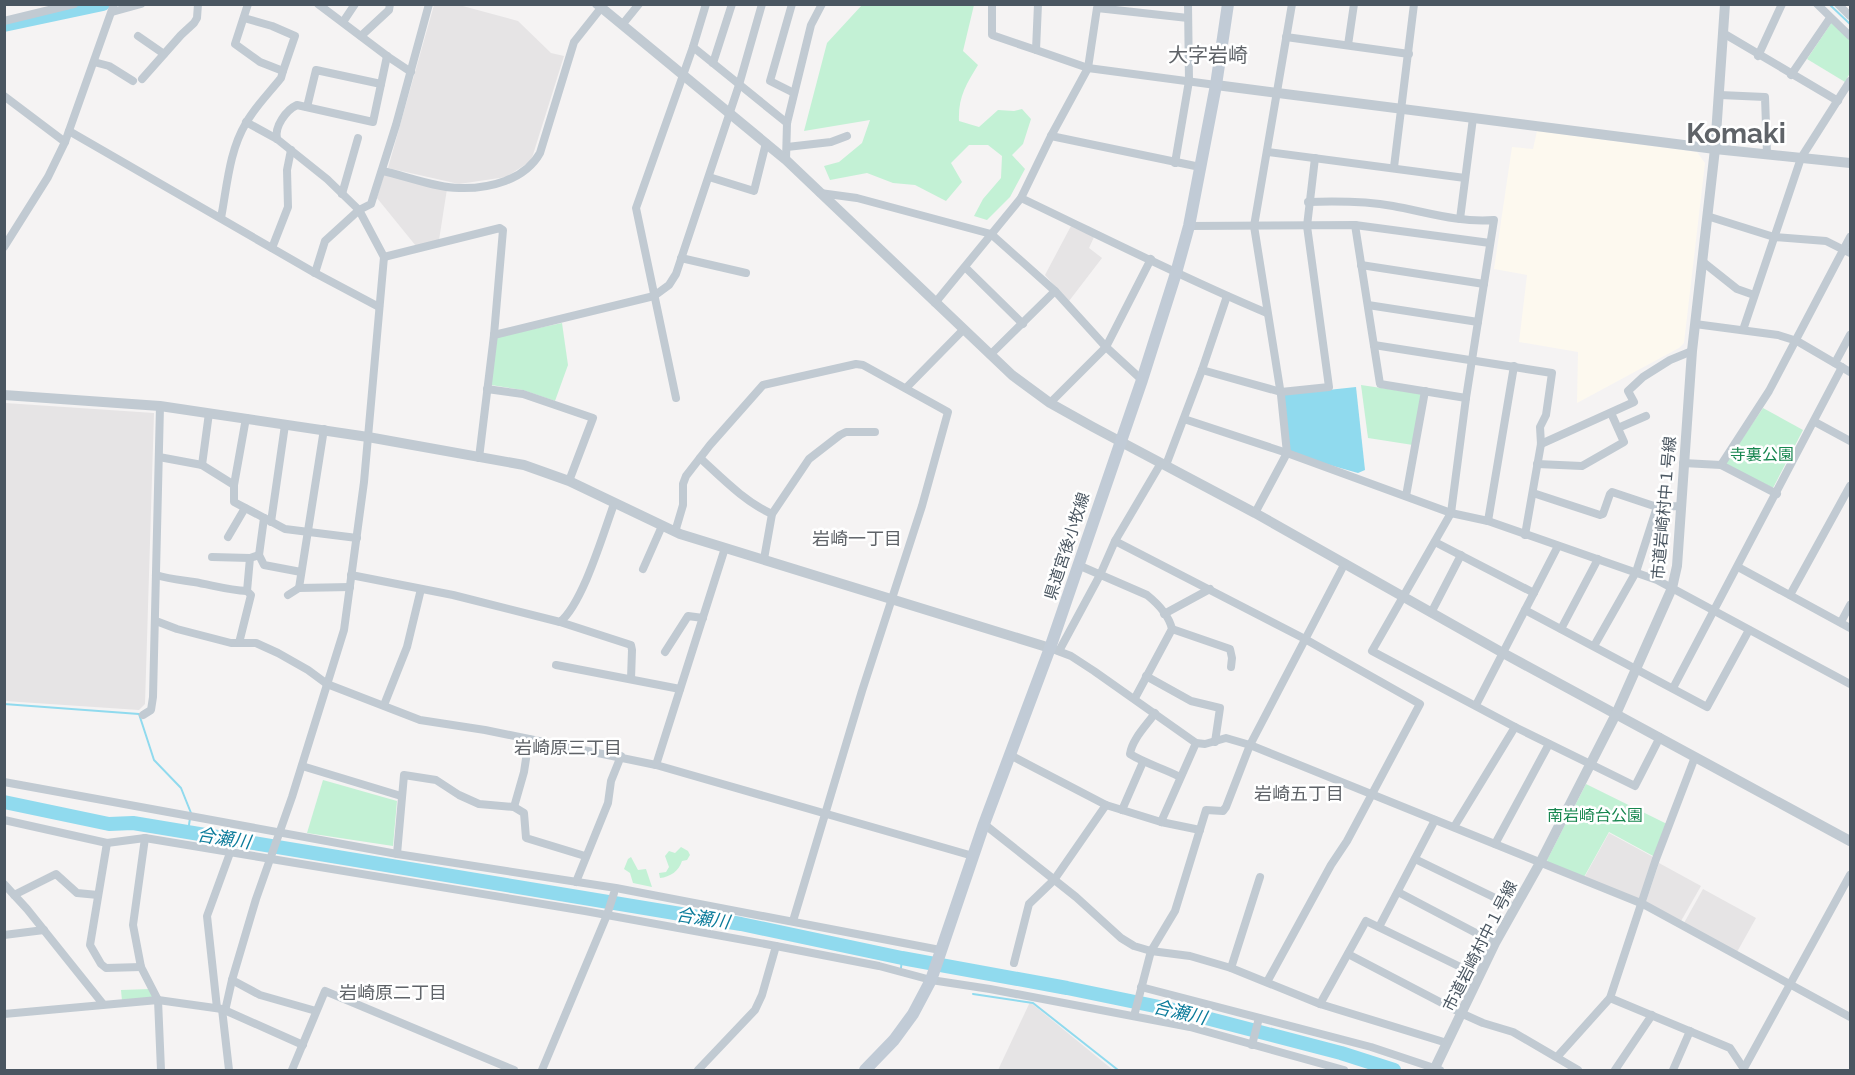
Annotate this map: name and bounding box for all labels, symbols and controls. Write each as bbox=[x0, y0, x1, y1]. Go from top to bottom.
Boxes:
district label: 大字岩崎 bbox=[1168, 43, 1248, 67]
district label: Komaki bbox=[1686, 117, 1786, 150]
street label: 市道岩崎村中１号線 bbox=[1648, 435, 1680, 581]
park label: 寺裏公園 bbox=[1730, 445, 1794, 464]
street label: 県道宮後小牧線 bbox=[1041, 490, 1093, 602]
district label: 岩崎一丁目 bbox=[812, 528, 902, 549]
district label: 岩崎原三丁目 bbox=[514, 737, 622, 758]
district label: 岩崎五丁目 bbox=[1254, 783, 1344, 804]
park label: 南岩崎台公園 bbox=[1547, 806, 1643, 825]
water label: 合瀬川 bbox=[196, 823, 254, 853]
street label: 市道岩崎村中１号線 bbox=[1439, 878, 1521, 1014]
water label: 合瀬川 bbox=[675, 903, 733, 933]
district label: 岩崎原二丁目 bbox=[339, 982, 447, 1003]
water label: 合瀬川 bbox=[1151, 996, 1211, 1029]

